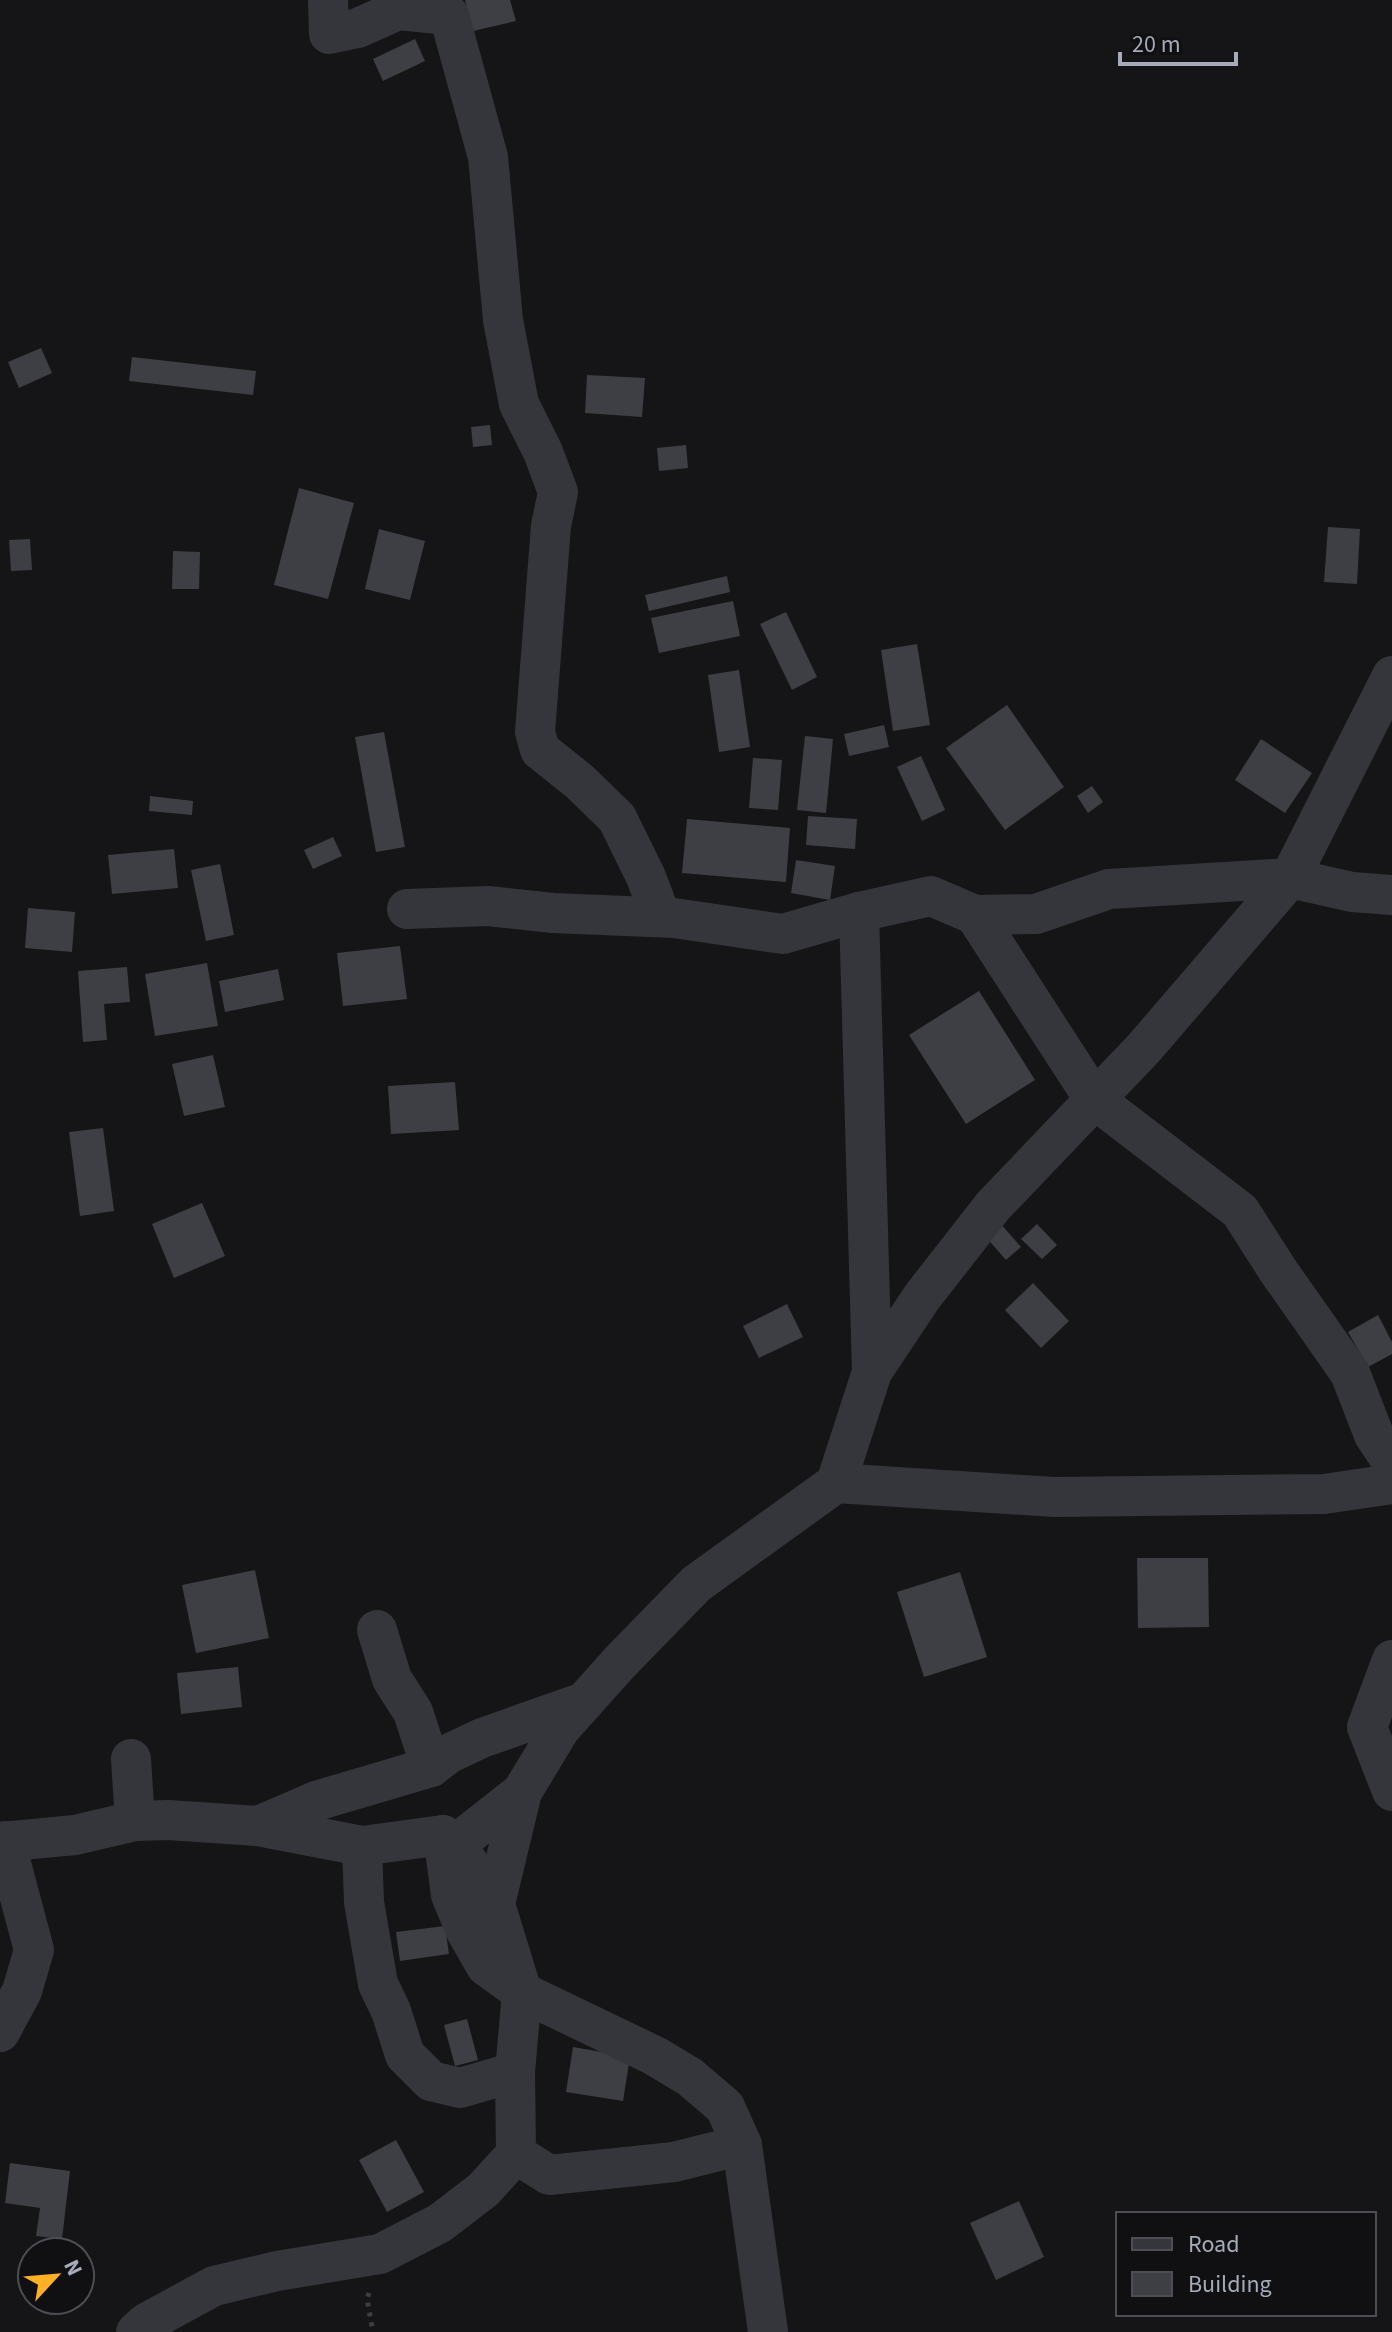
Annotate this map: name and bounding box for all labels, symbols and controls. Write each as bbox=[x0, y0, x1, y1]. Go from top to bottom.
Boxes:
scale bar bbox=[1120, 16, 1236, 66]
text: 20 m bbox=[1132, 27, 1181, 62]
legend bbox=[1116, 2212, 1376, 2316]
text: Road bbox=[1188, 2227, 1240, 2262]
north arrow bbox=[16, 2236, 96, 2316]
text: N bbox=[55, 2254, 91, 2281]
text: Building bbox=[1188, 2267, 1272, 2302]

